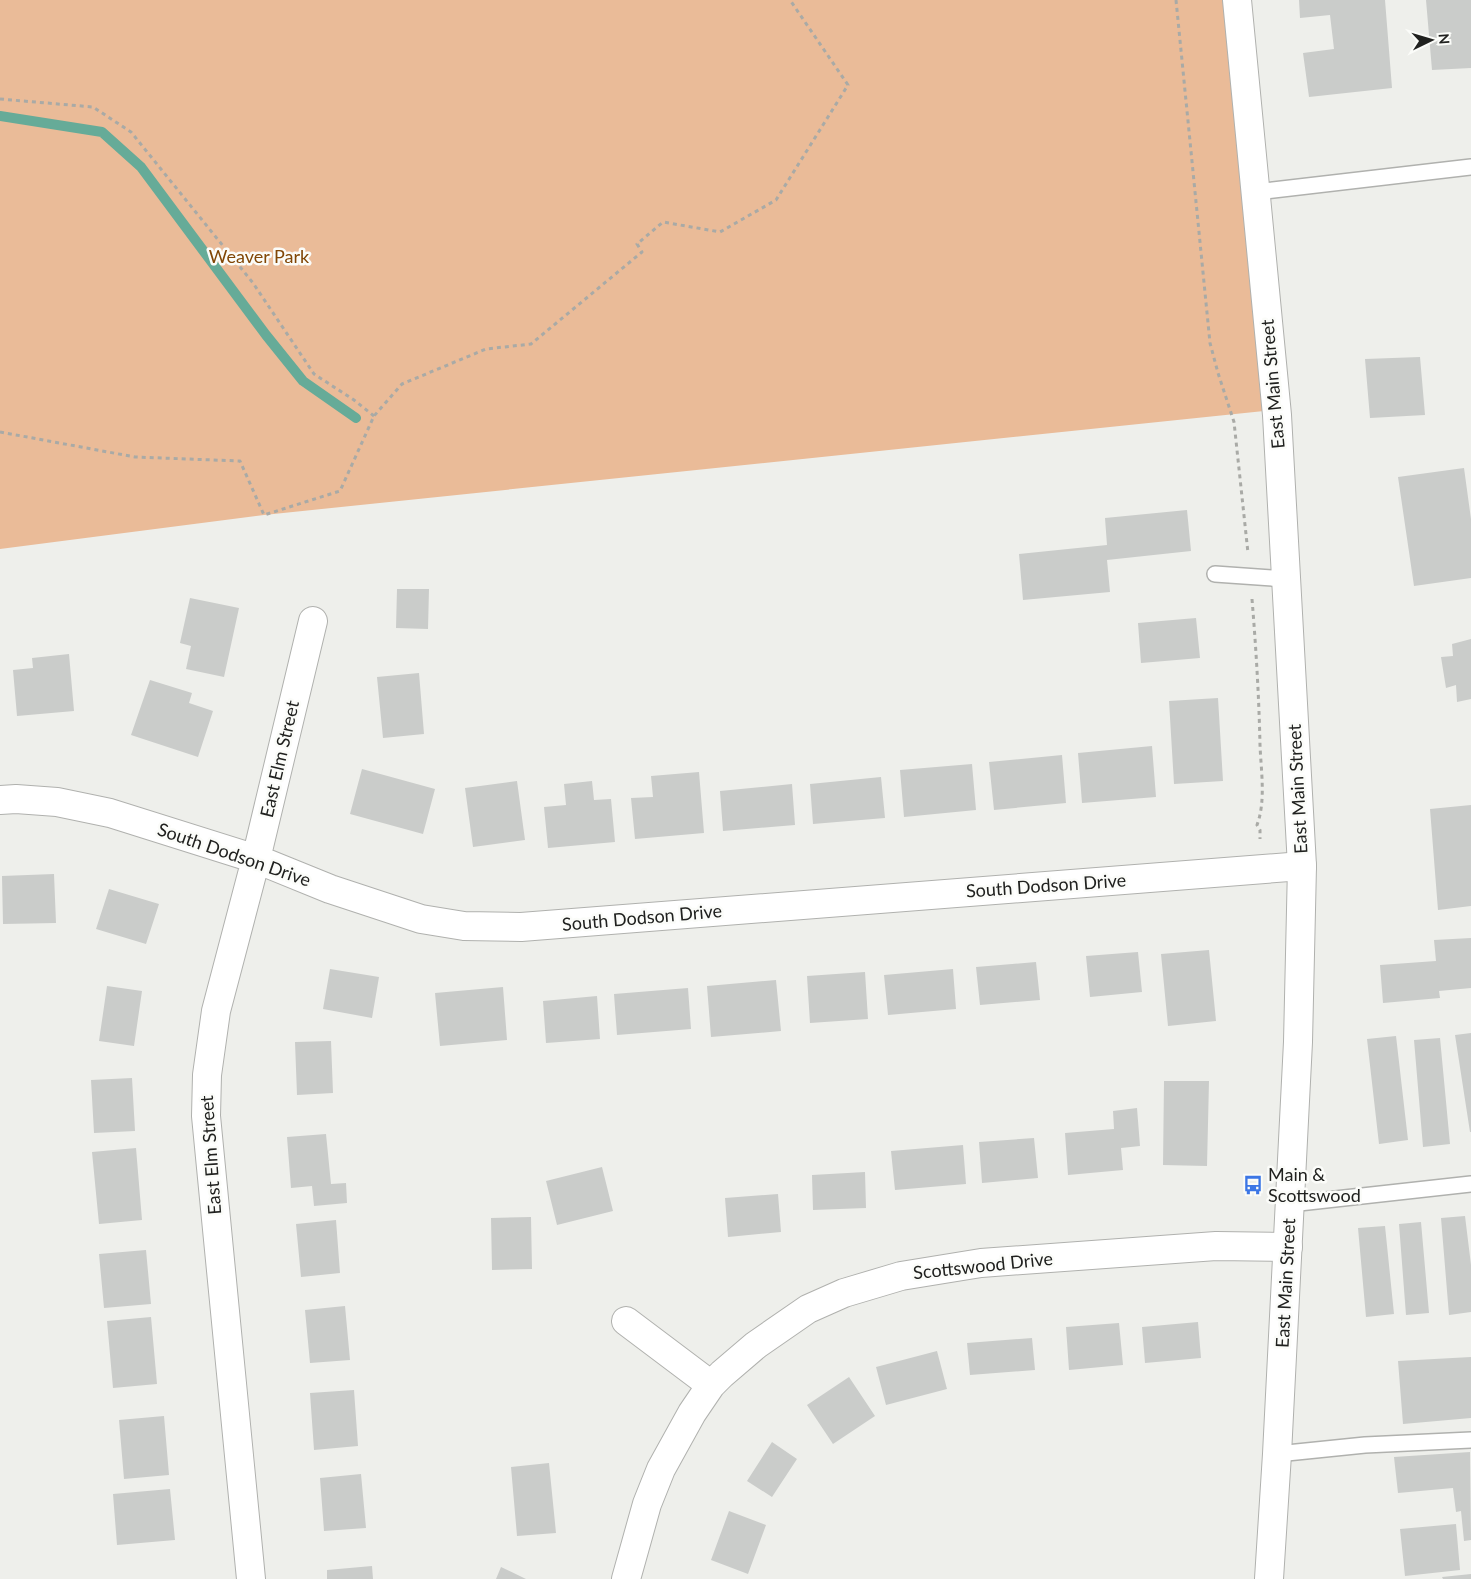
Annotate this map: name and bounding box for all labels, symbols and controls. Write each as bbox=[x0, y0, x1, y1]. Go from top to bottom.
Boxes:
north arrow bbox=[1406, 15, 1456, 65]
text: N bbox=[1436, 33, 1453, 45]
park label: Weaver Park bbox=[209, 245, 310, 267]
street label: East Main Street bbox=[1255, 318, 1289, 450]
street label: East Elm Street bbox=[255, 698, 303, 819]
street label: East Main Street bbox=[1283, 723, 1311, 854]
street label: South Dodson Drive bbox=[155, 818, 314, 891]
street label: South Dodson Drive bbox=[965, 868, 1127, 902]
street label: South Dodson Drive bbox=[561, 899, 723, 935]
street label: East Elm Street bbox=[195, 1094, 225, 1215]
place label: Main & Scottswood bbox=[1268, 1163, 1361, 1206]
bus stop icon: Main & Scottswood bbox=[1242, 1174, 1264, 1196]
street label: East Main Street bbox=[1271, 1217, 1299, 1348]
street label: Scottswood Drive bbox=[912, 1247, 1054, 1283]

